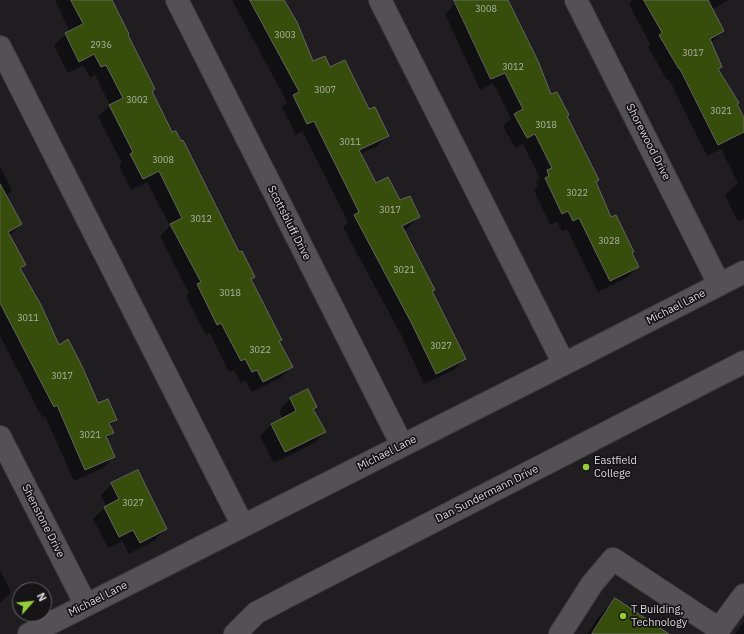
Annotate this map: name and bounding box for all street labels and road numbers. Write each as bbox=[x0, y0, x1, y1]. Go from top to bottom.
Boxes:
street label: Shorewood Drive bbox=[623, 102, 673, 182]
street label: Scottsbluff Drive bbox=[265, 184, 313, 262]
street label: Michael Lane bbox=[644, 286, 708, 328]
street label: Michael Lane bbox=[355, 432, 419, 474]
street label: Dan Sundermann Drive bbox=[433, 462, 541, 526]
street label: Shenstone Drive bbox=[19, 482, 67, 560]
street label: Michael Lane bbox=[66, 578, 130, 620]

